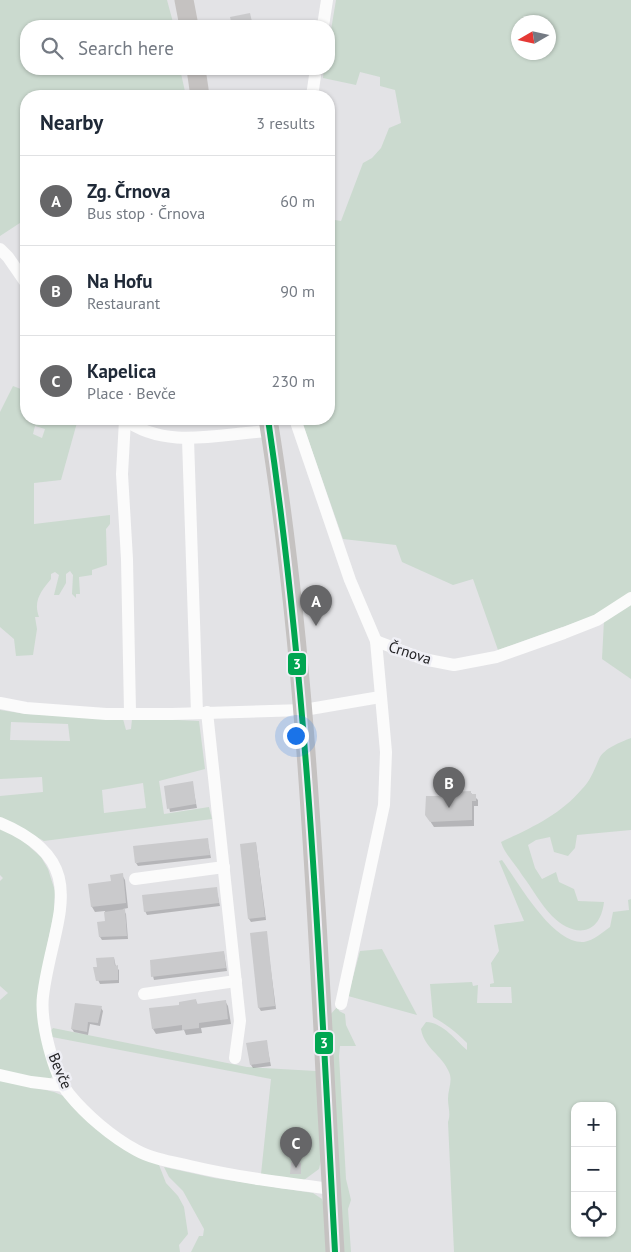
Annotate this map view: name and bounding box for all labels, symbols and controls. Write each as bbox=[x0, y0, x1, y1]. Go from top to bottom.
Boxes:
north arrow bbox=[511, 15, 556, 60]
search box bbox=[20, 20, 335, 75]
icon: search bbox=[38, 34, 66, 62]
text: Search here bbox=[78, 36, 174, 60]
text: Nearby bbox=[40, 109, 103, 136]
text: 3 results bbox=[256, 113, 315, 133]
text: Zg. Črnova bbox=[87, 179, 171, 203]
text: A bbox=[51, 191, 61, 211]
text: 60 m bbox=[280, 191, 315, 211]
text: Bus stop · Črnova bbox=[87, 203, 205, 223]
text: Na Hofu bbox=[87, 269, 152, 293]
text: B bbox=[51, 281, 61, 301]
text: 90 m bbox=[280, 281, 315, 301]
text: Restaurant bbox=[87, 293, 160, 313]
text: Kapelica bbox=[87, 359, 156, 383]
text: C bbox=[52, 371, 60, 391]
text: 230 m bbox=[272, 371, 315, 391]
text: Place · Bevče bbox=[87, 383, 176, 403]
pin: A bbox=[300, 585, 332, 626]
street label: Črnova bbox=[386, 637, 434, 668]
line badge: 3 bbox=[287, 652, 307, 676]
text: 3 bbox=[293, 655, 301, 673]
your location bbox=[283, 723, 309, 749]
pin: B bbox=[433, 767, 465, 808]
line badge: 3 bbox=[314, 1031, 334, 1055]
text: 3 bbox=[320, 1034, 328, 1052]
street label: Bevče bbox=[44, 1050, 76, 1092]
map controls bbox=[571, 1102, 616, 1237]
button: + bbox=[571, 1102, 616, 1147]
pin: C bbox=[280, 1127, 312, 1168]
button: − bbox=[571, 1147, 616, 1192]
button: locate bbox=[571, 1192, 616, 1237]

